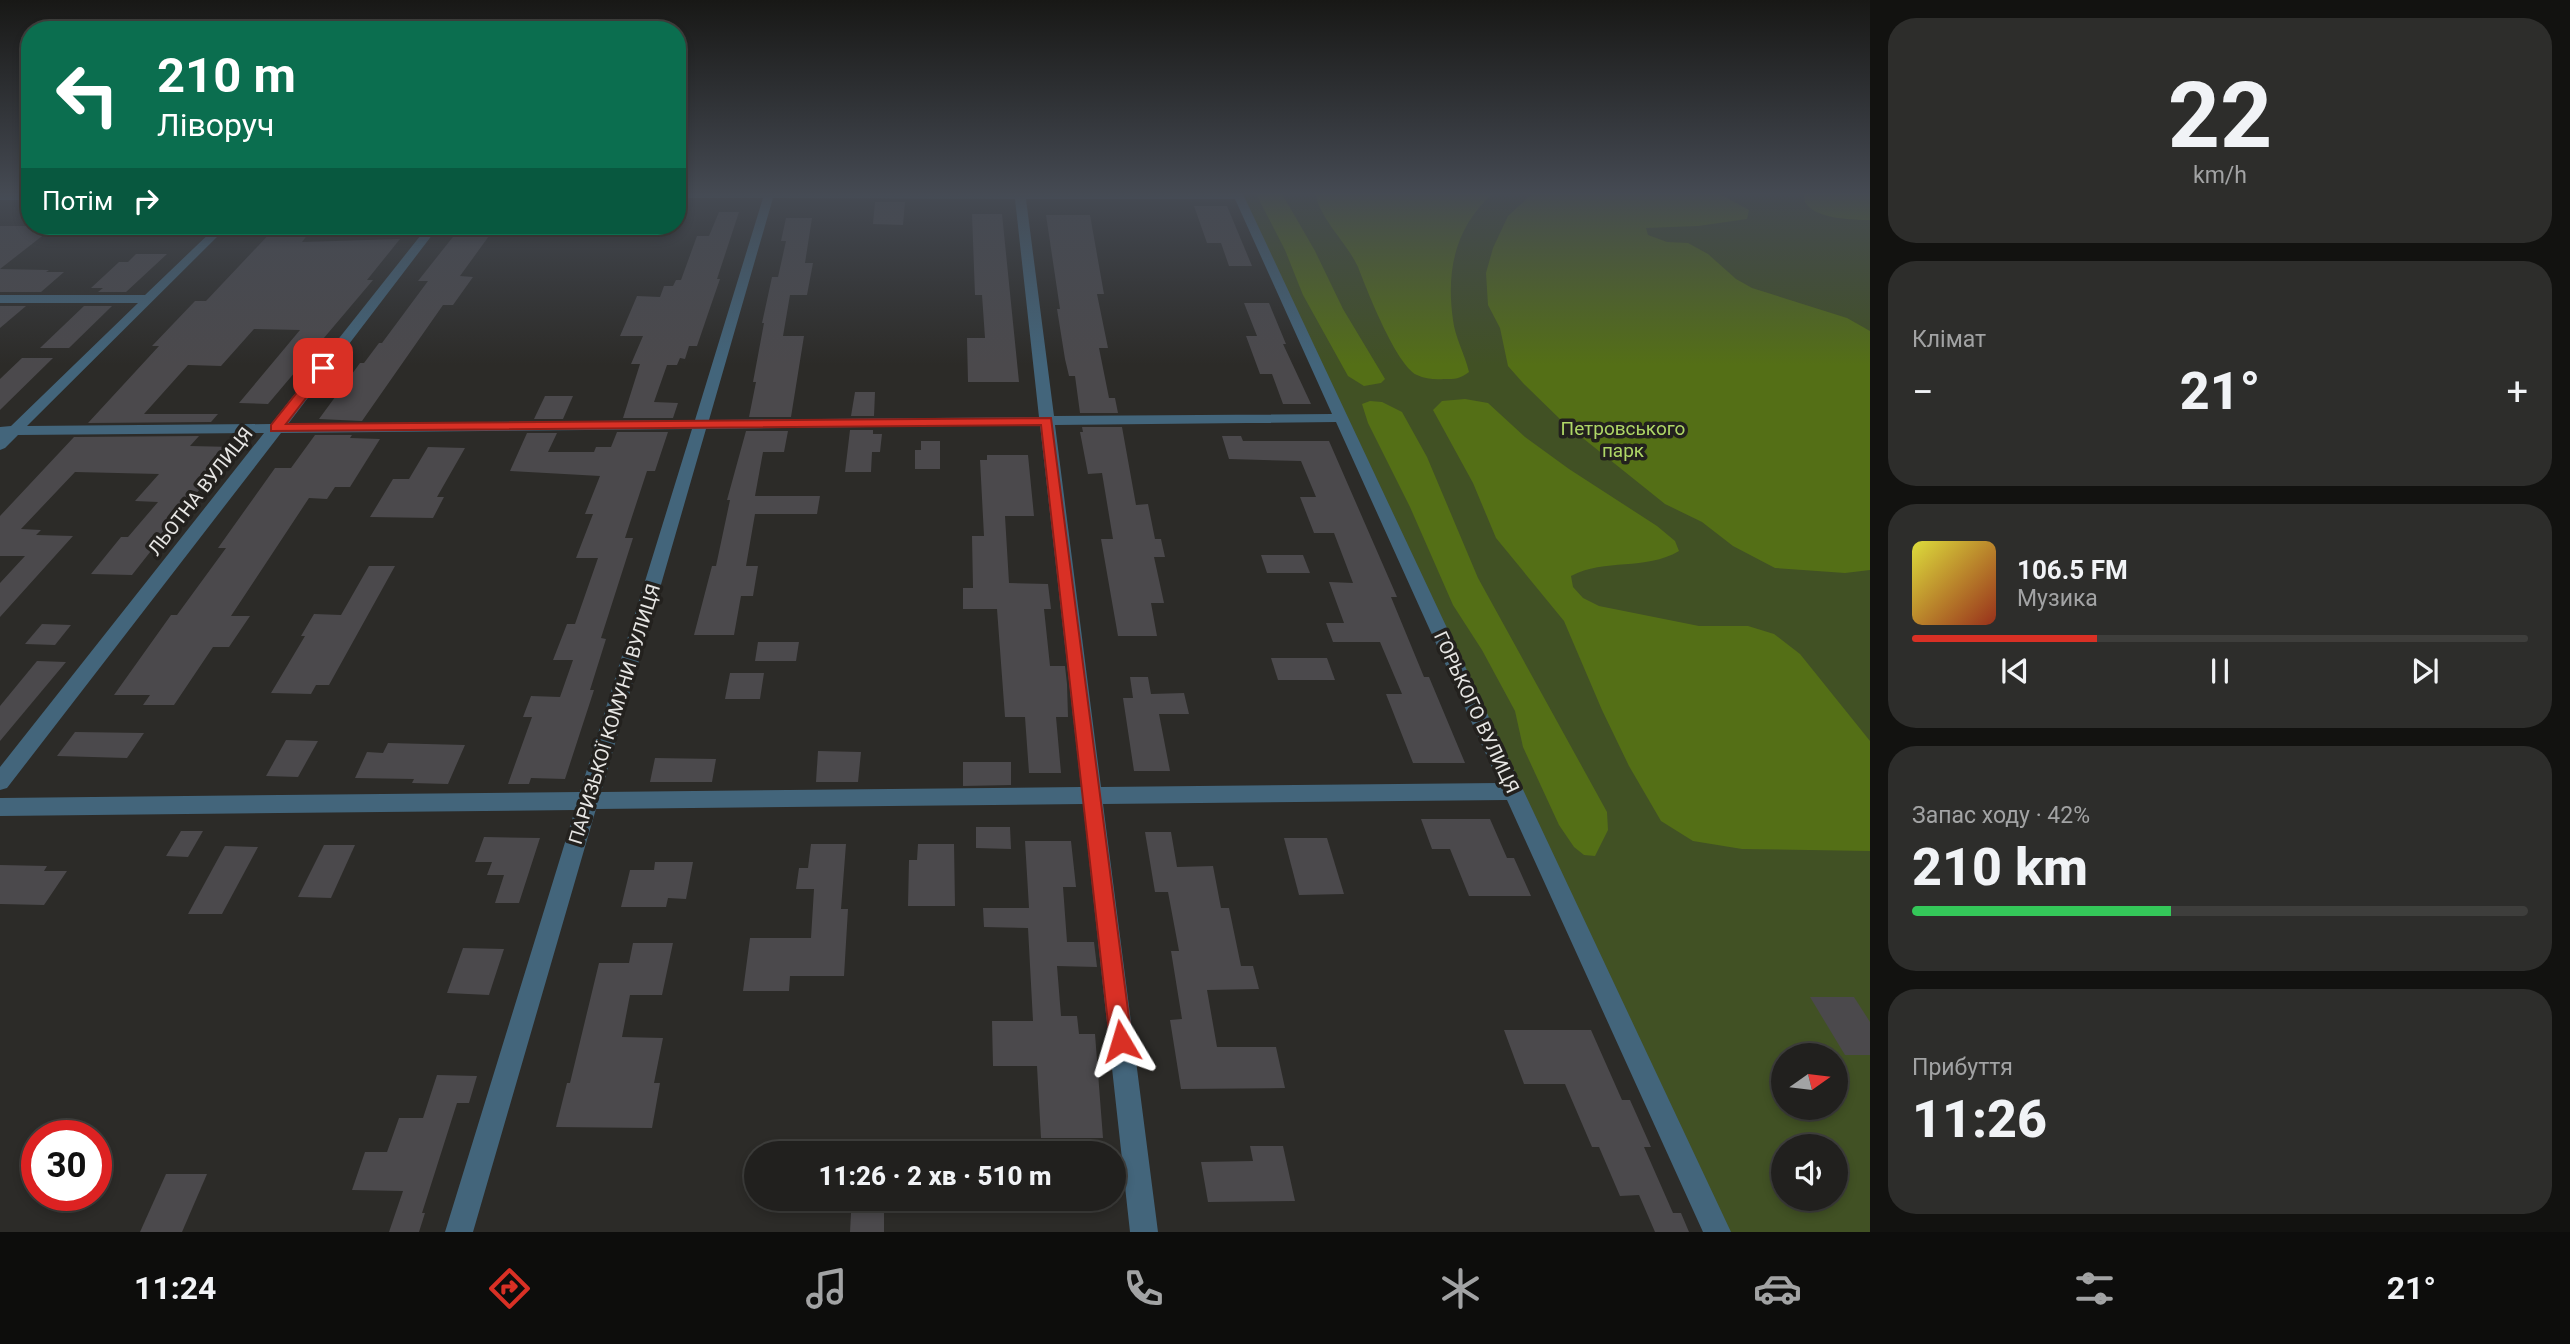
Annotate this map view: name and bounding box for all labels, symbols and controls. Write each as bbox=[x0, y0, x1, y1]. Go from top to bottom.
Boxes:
text: 210 m bbox=[157, 47, 296, 104]
icon: left bbox=[42, 49, 133, 140]
text: 22 bbox=[2168, 63, 2272, 169]
text: Ліворуч bbox=[157, 106, 274, 144]
text: km/h bbox=[2193, 162, 2247, 189]
icon: right bbox=[127, 182, 165, 220]
text: Потім bbox=[42, 186, 113, 216]
text: Клімат bbox=[1912, 326, 1986, 353]
pin bbox=[293, 338, 353, 398]
icon: arrive bbox=[304, 349, 342, 387]
text: 21° bbox=[2180, 361, 2260, 422]
text: − bbox=[1912, 370, 1934, 414]
text: + bbox=[2506, 370, 2528, 414]
park label: Петровського парк bbox=[1561, 417, 1685, 462]
street label: ЛЬОТНА ВУЛИЦЯ bbox=[143, 423, 258, 560]
text: 106.5 FM bbox=[2017, 555, 2128, 585]
street label: ПАРИЗЬКОЇ КОМУНИ ВУЛИЦЯ bbox=[564, 581, 665, 847]
text: Музика bbox=[2017, 585, 2098, 612]
street label: ГОРЬКОГО ВУЛИЦЯ bbox=[1429, 628, 1524, 797]
icon: previous bbox=[1996, 652, 2034, 690]
icon: pause bbox=[2201, 652, 2239, 690]
icon: next bbox=[2406, 652, 2444, 690]
text: Запас ходу · 42% bbox=[1912, 802, 2090, 829]
text: 210 km bbox=[1912, 837, 2088, 898]
position arrow bbox=[1084, 1004, 1158, 1078]
north arrow bbox=[1771, 1043, 1848, 1120]
map controls bbox=[1771, 1043, 1848, 1211]
text: Прибуття bbox=[1912, 1054, 2013, 1081]
text: 11:26 bbox=[1912, 1089, 2047, 1150]
speed limit sign: 30 bbox=[21, 1120, 112, 1211]
button: sound bbox=[1771, 1134, 1848, 1211]
text: 11:26 · 2 хв · 510 m bbox=[819, 1161, 1051, 1191]
icon: directions bbox=[485, 1264, 534, 1313]
icon: music bbox=[802, 1264, 851, 1313]
icon: phone bbox=[1119, 1264, 1168, 1313]
icon: climate bbox=[1436, 1264, 1485, 1313]
icon: car bbox=[1753, 1264, 1802, 1313]
icon: filters bbox=[2070, 1264, 2119, 1313]
text: 11:24 bbox=[134, 1269, 216, 1307]
text: 21° bbox=[2387, 1269, 2436, 1307]

